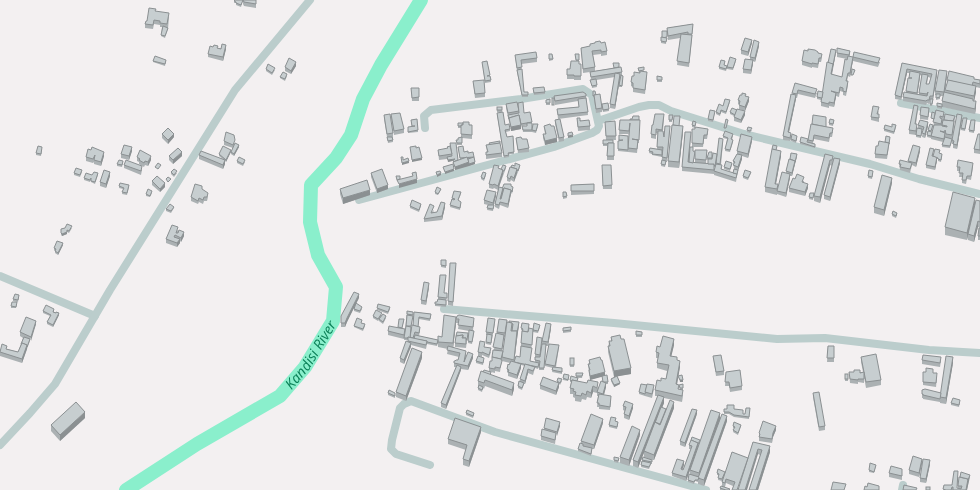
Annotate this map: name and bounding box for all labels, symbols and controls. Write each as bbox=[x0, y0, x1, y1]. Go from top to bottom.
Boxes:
water label: Kandisi River bbox=[280, 316, 340, 393]

